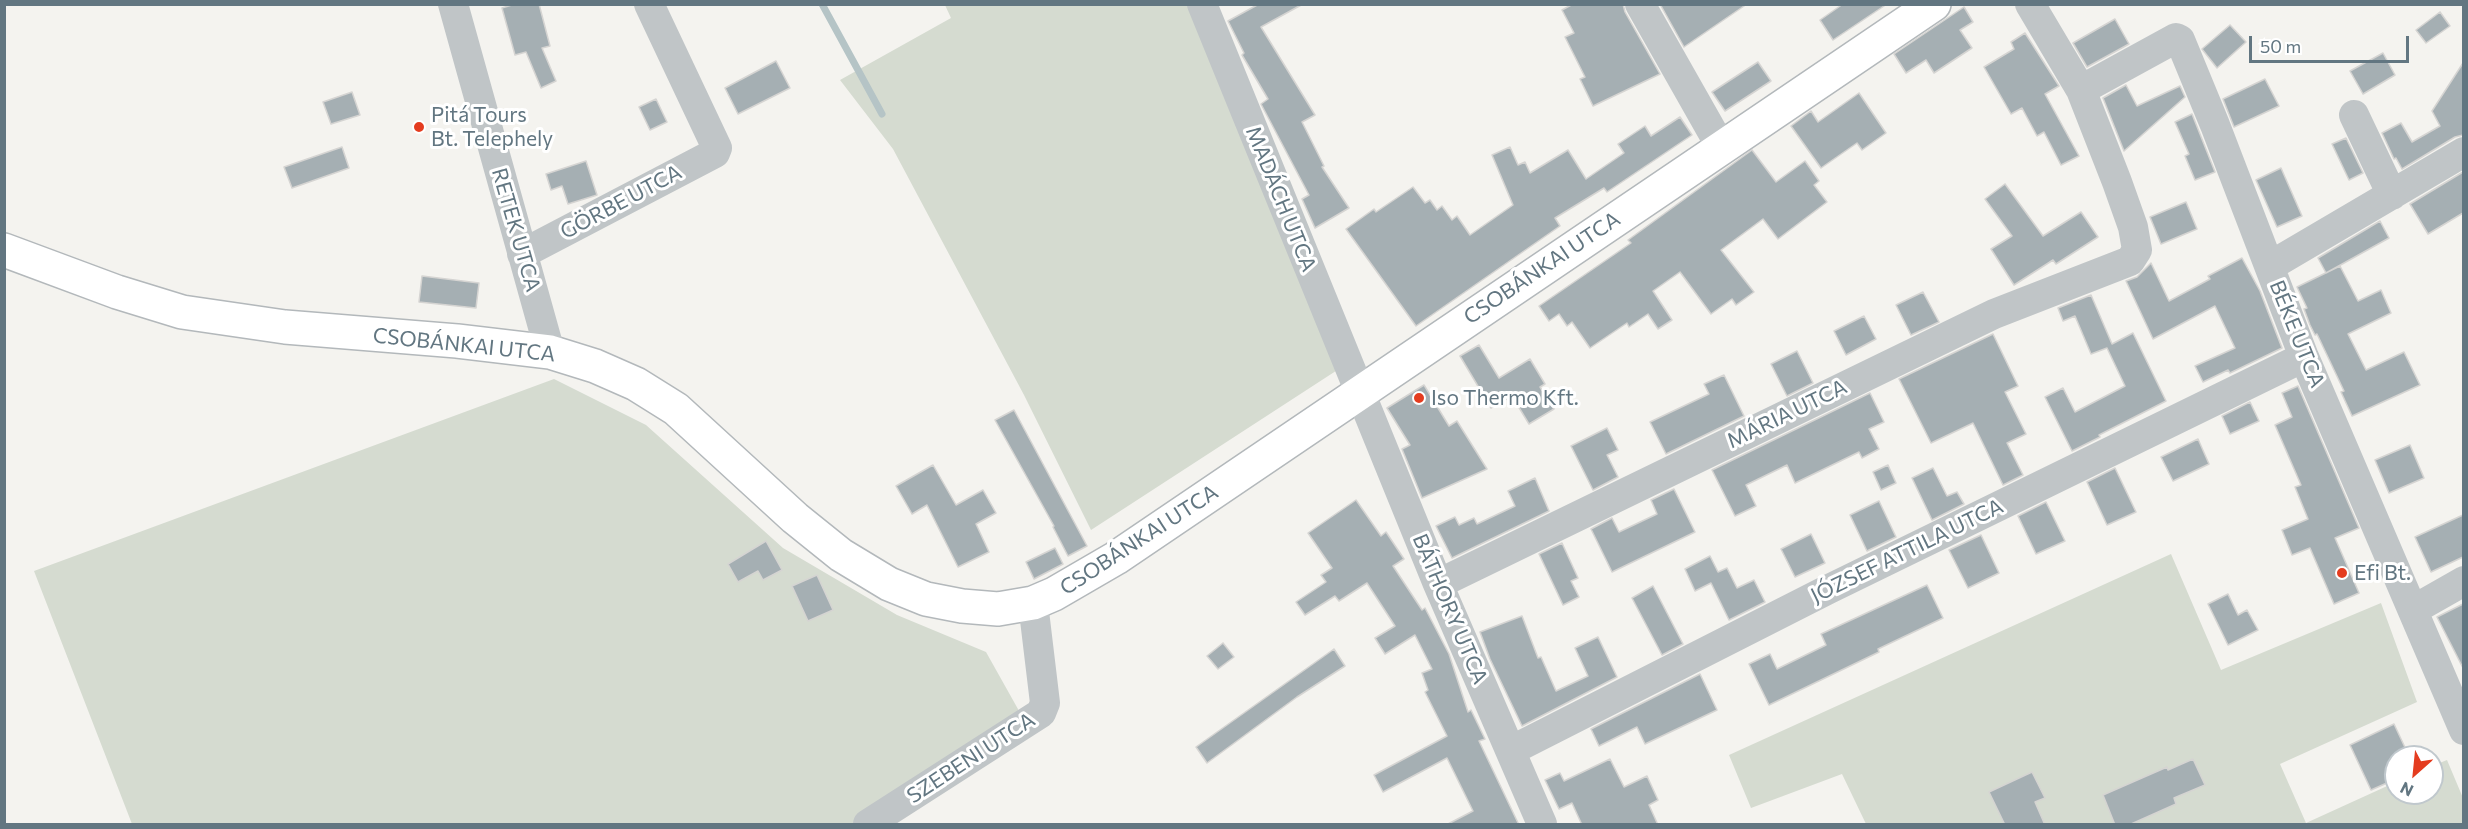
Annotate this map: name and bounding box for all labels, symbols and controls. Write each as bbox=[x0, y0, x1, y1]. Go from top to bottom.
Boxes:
scale bar bbox=[2252, 24, 2412, 62]
text: 50 m bbox=[2260, 35, 2301, 57]
place label: Pitá Tours Bt. Telephely bbox=[431, 102, 553, 152]
marker: Pitá Tours Bt. Telephely bbox=[412, 120, 426, 134]
street label: MADÁCH UTCA bbox=[1240, 123, 1322, 275]
street label: GÖRBE UTCA bbox=[556, 159, 686, 245]
street label: RETEK UTCA bbox=[486, 165, 546, 295]
street label: CSOBÁNKAI UTCA bbox=[1459, 206, 1625, 330]
street label: BÉKE UTCA bbox=[2264, 277, 2330, 391]
street label: CSOBÁNKAI UTCA bbox=[372, 323, 556, 367]
street label: MÁRIA UTCA bbox=[1723, 374, 1851, 454]
place label: Iso Thermo Kft. bbox=[1431, 385, 1579, 411]
marker: Iso Thermo Kft. bbox=[1412, 391, 1426, 405]
street label: CSOBÁNKAI UTCA bbox=[1055, 480, 1223, 600]
street label: JÓZSEF ATTILA UTCA bbox=[1807, 493, 2007, 609]
street label: BÁTHORY UTCA bbox=[1407, 530, 1493, 688]
place label: Efi Bt. bbox=[2354, 560, 2411, 586]
marker: Efi Bt. bbox=[2335, 566, 2349, 580]
street label: SZEBENI UTCA bbox=[902, 707, 1040, 809]
north arrow bbox=[2384, 745, 2444, 805]
text: N bbox=[2397, 779, 2416, 801]

